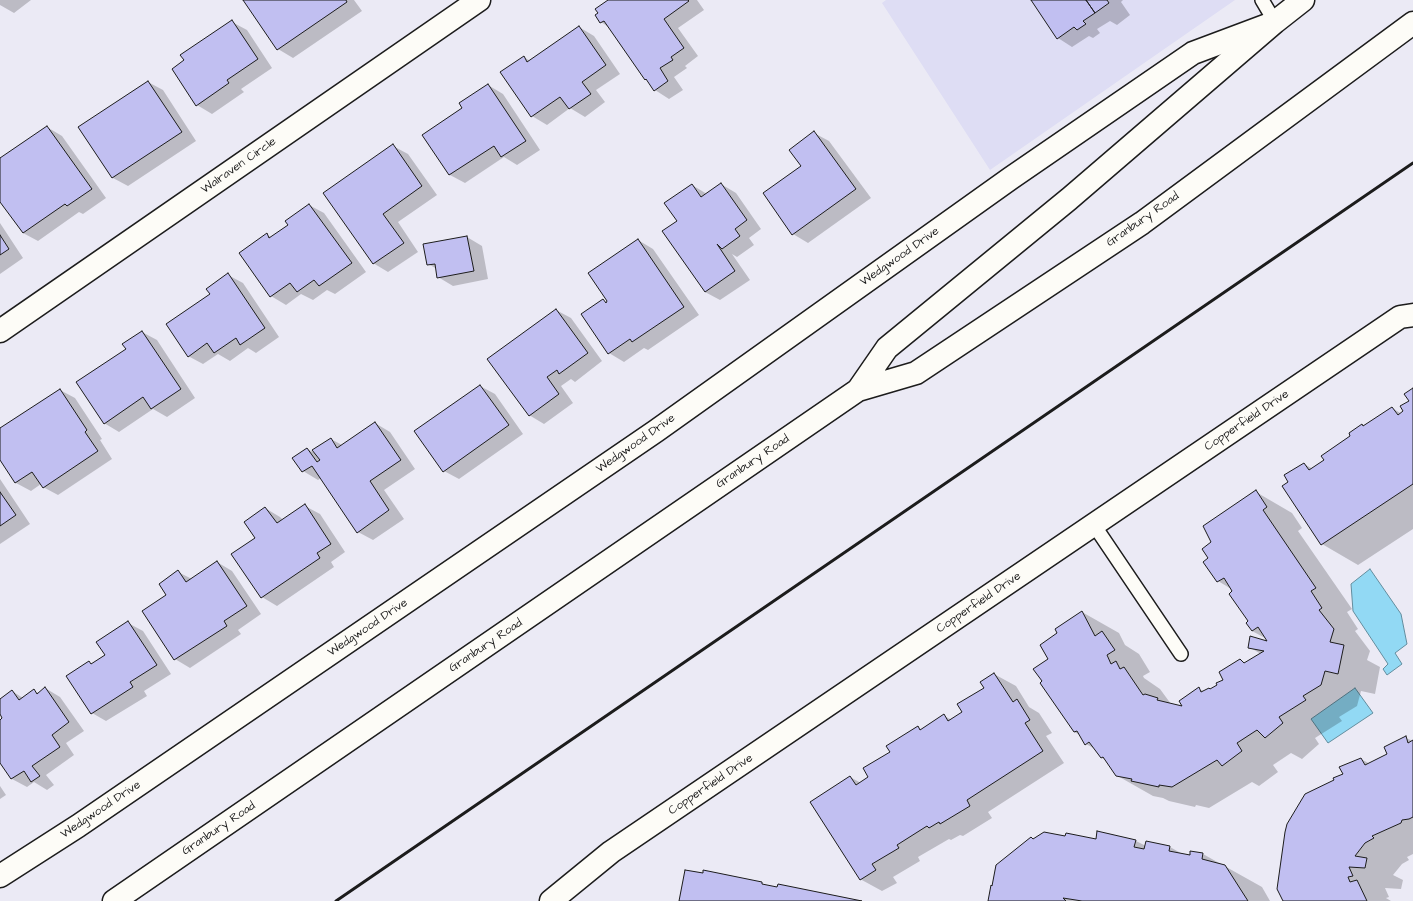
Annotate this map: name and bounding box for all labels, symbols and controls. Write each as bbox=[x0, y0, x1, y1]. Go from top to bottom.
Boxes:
street label: Walraven Circle bbox=[199, 135, 279, 197]
street label: Granbury Road bbox=[1104, 190, 1182, 250]
street label: Wedgwood Drive bbox=[858, 224, 942, 290]
street label: Copperfield Drive bbox=[1202, 387, 1292, 455]
street label: Wedgwood Drive bbox=[594, 411, 678, 477]
street label: Granbury Road bbox=[714, 432, 792, 492]
street label: Copperfield Drive bbox=[934, 569, 1024, 637]
street label: Wedgwood Drive bbox=[325, 596, 411, 660]
street label: Granbury Road bbox=[447, 616, 525, 676]
street label: Copperfield Drive bbox=[666, 751, 756, 819]
street label: Wedgwood Drive bbox=[58, 778, 144, 842]
street label: Granbury Road bbox=[180, 799, 258, 859]

